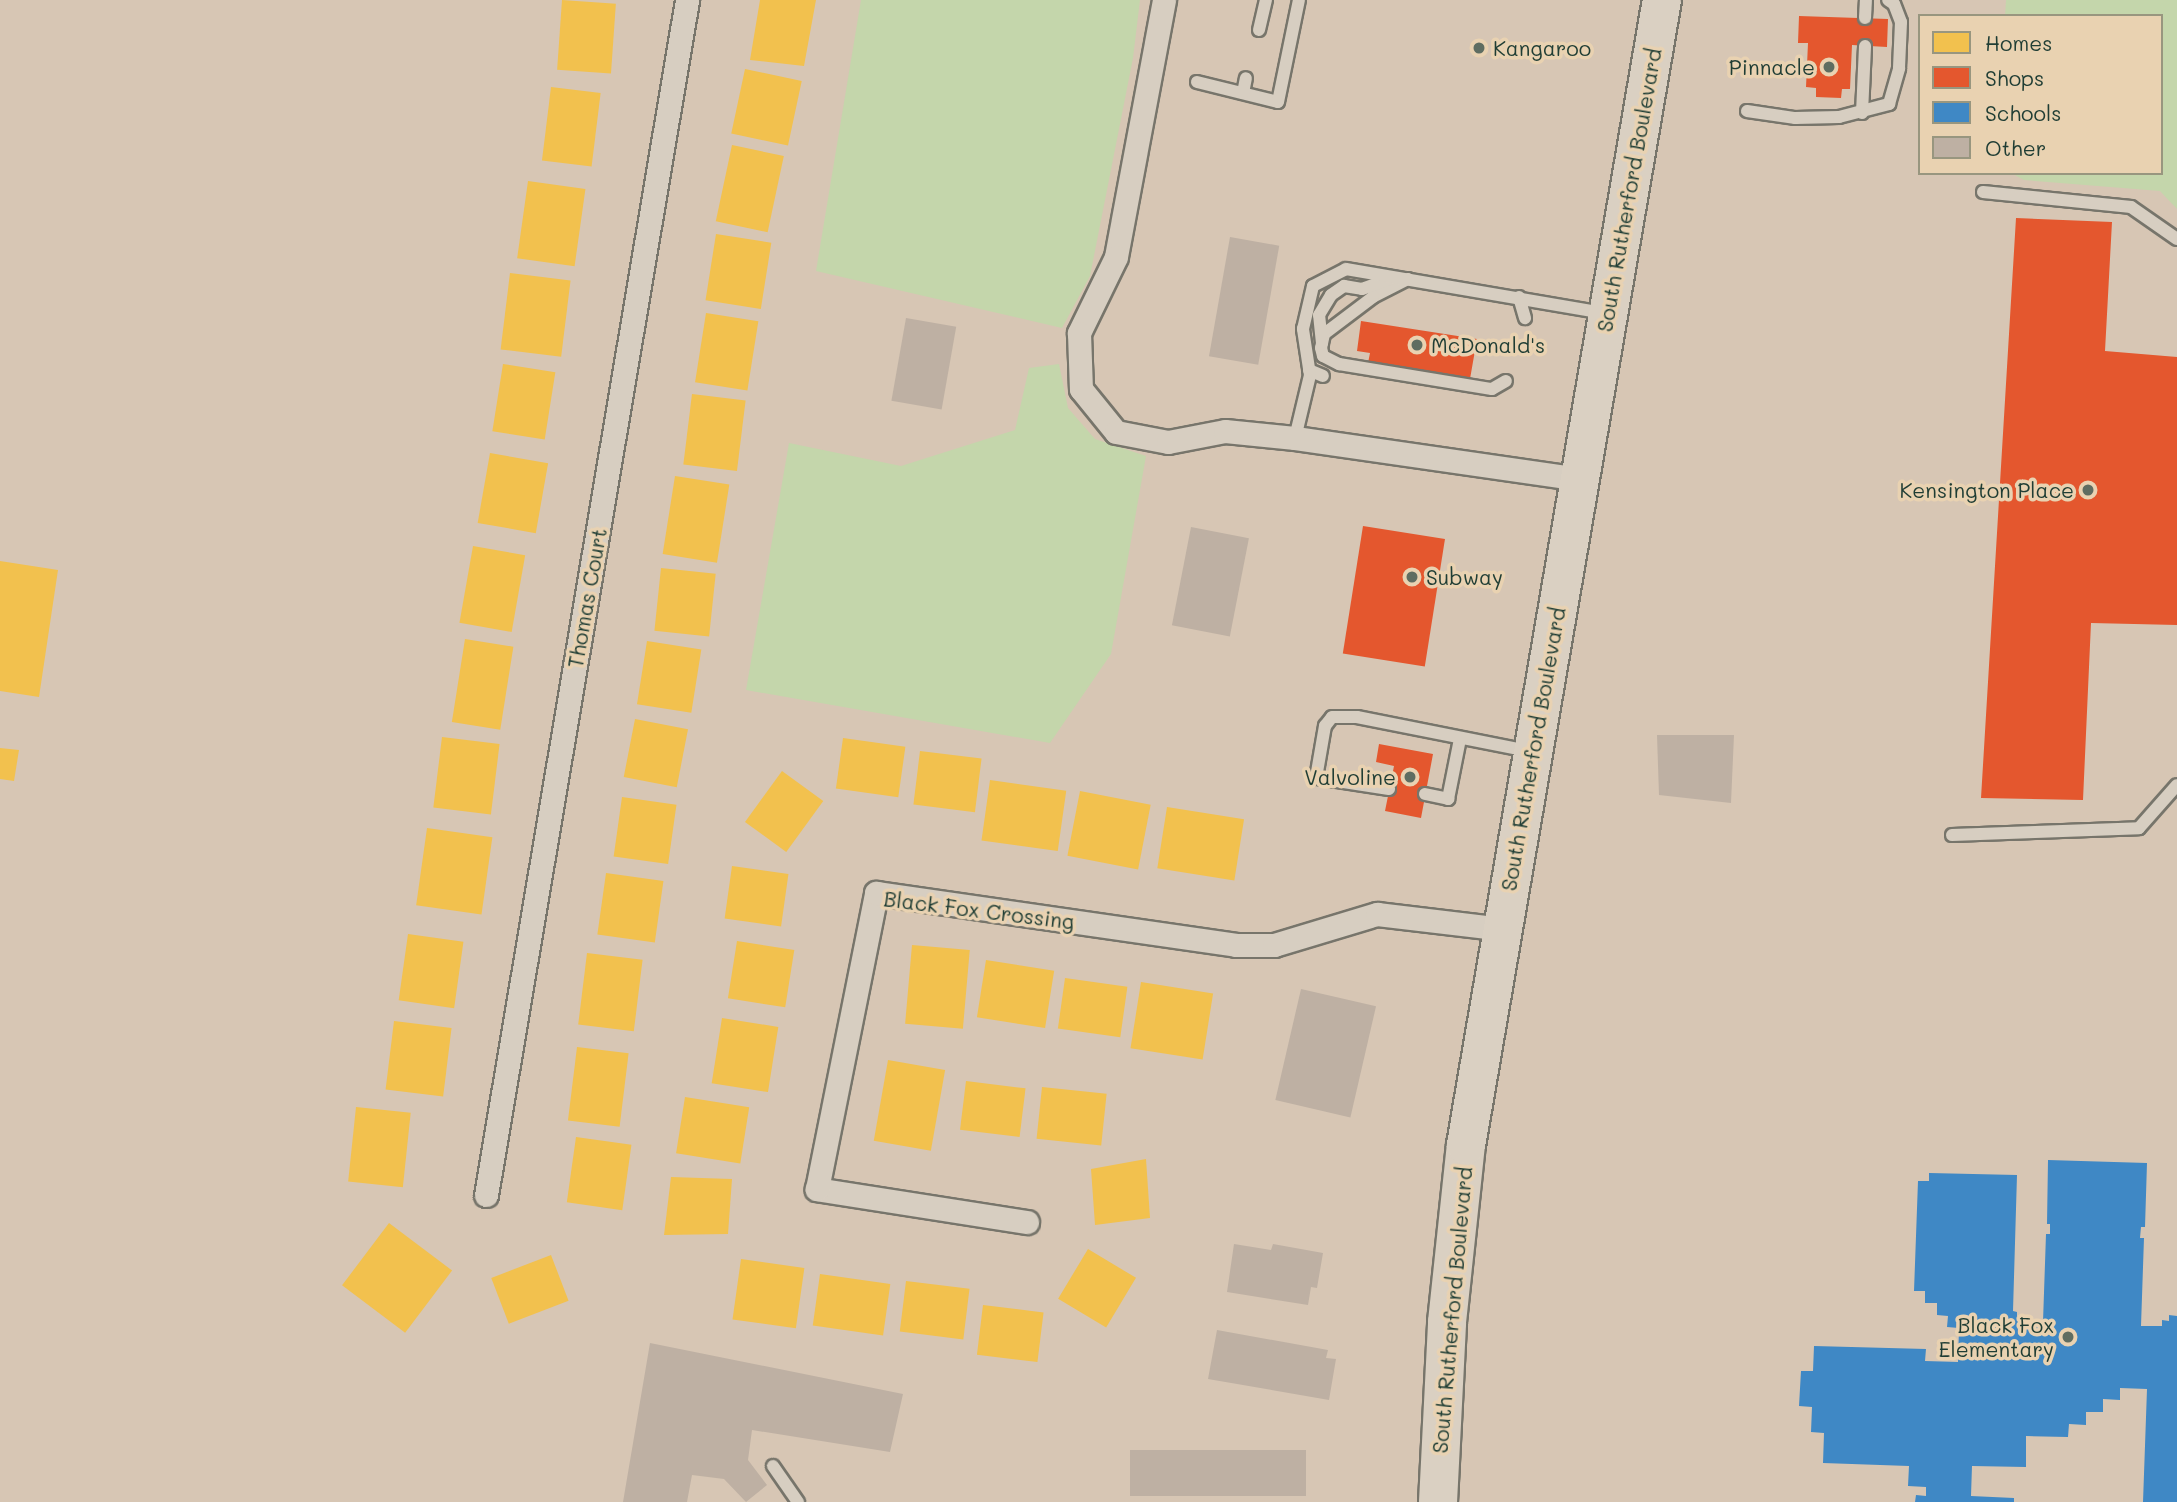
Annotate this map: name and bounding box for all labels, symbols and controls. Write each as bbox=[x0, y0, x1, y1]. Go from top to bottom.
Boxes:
legend bbox=[1918, 14, 2163, 175]
text: Homes bbox=[1985, 29, 2052, 56]
place label: Kangaroo bbox=[1493, 35, 1591, 61]
marker: Kangaroo bbox=[1471, 40, 1487, 56]
street label: South Rutherford Boulevard bbox=[1592, 46, 1666, 334]
place label: Pinnacle bbox=[1729, 54, 1815, 80]
marker: Pinnacle bbox=[1821, 59, 1837, 75]
text: Shops bbox=[1985, 64, 2044, 91]
text: Schools bbox=[1985, 99, 2061, 126]
text: Other bbox=[1985, 134, 2046, 161]
place label: McDonald's bbox=[1431, 332, 1545, 358]
marker: McDonald's bbox=[1409, 337, 1425, 353]
place label: Kensington Place bbox=[1900, 477, 2074, 503]
marker: Kensington Place bbox=[2080, 482, 2096, 498]
street label: Thomas Court bbox=[562, 526, 612, 670]
place label: Subway bbox=[1426, 564, 1503, 590]
marker: Subway bbox=[1404, 569, 1420, 585]
street label: South Rutherford Boulevard bbox=[1496, 605, 1570, 893]
place label: Valvoline bbox=[1304, 764, 1396, 790]
marker: Valvoline bbox=[1402, 769, 1418, 785]
street label: Black Fox Crossing bbox=[882, 886, 1076, 934]
street label: South Rutherford Boulevard bbox=[1427, 1166, 1477, 1454]
place label: Black Fox Elementary bbox=[1939, 1312, 2054, 1362]
marker: Black Fox Elementary bbox=[2060, 1329, 2076, 1345]

